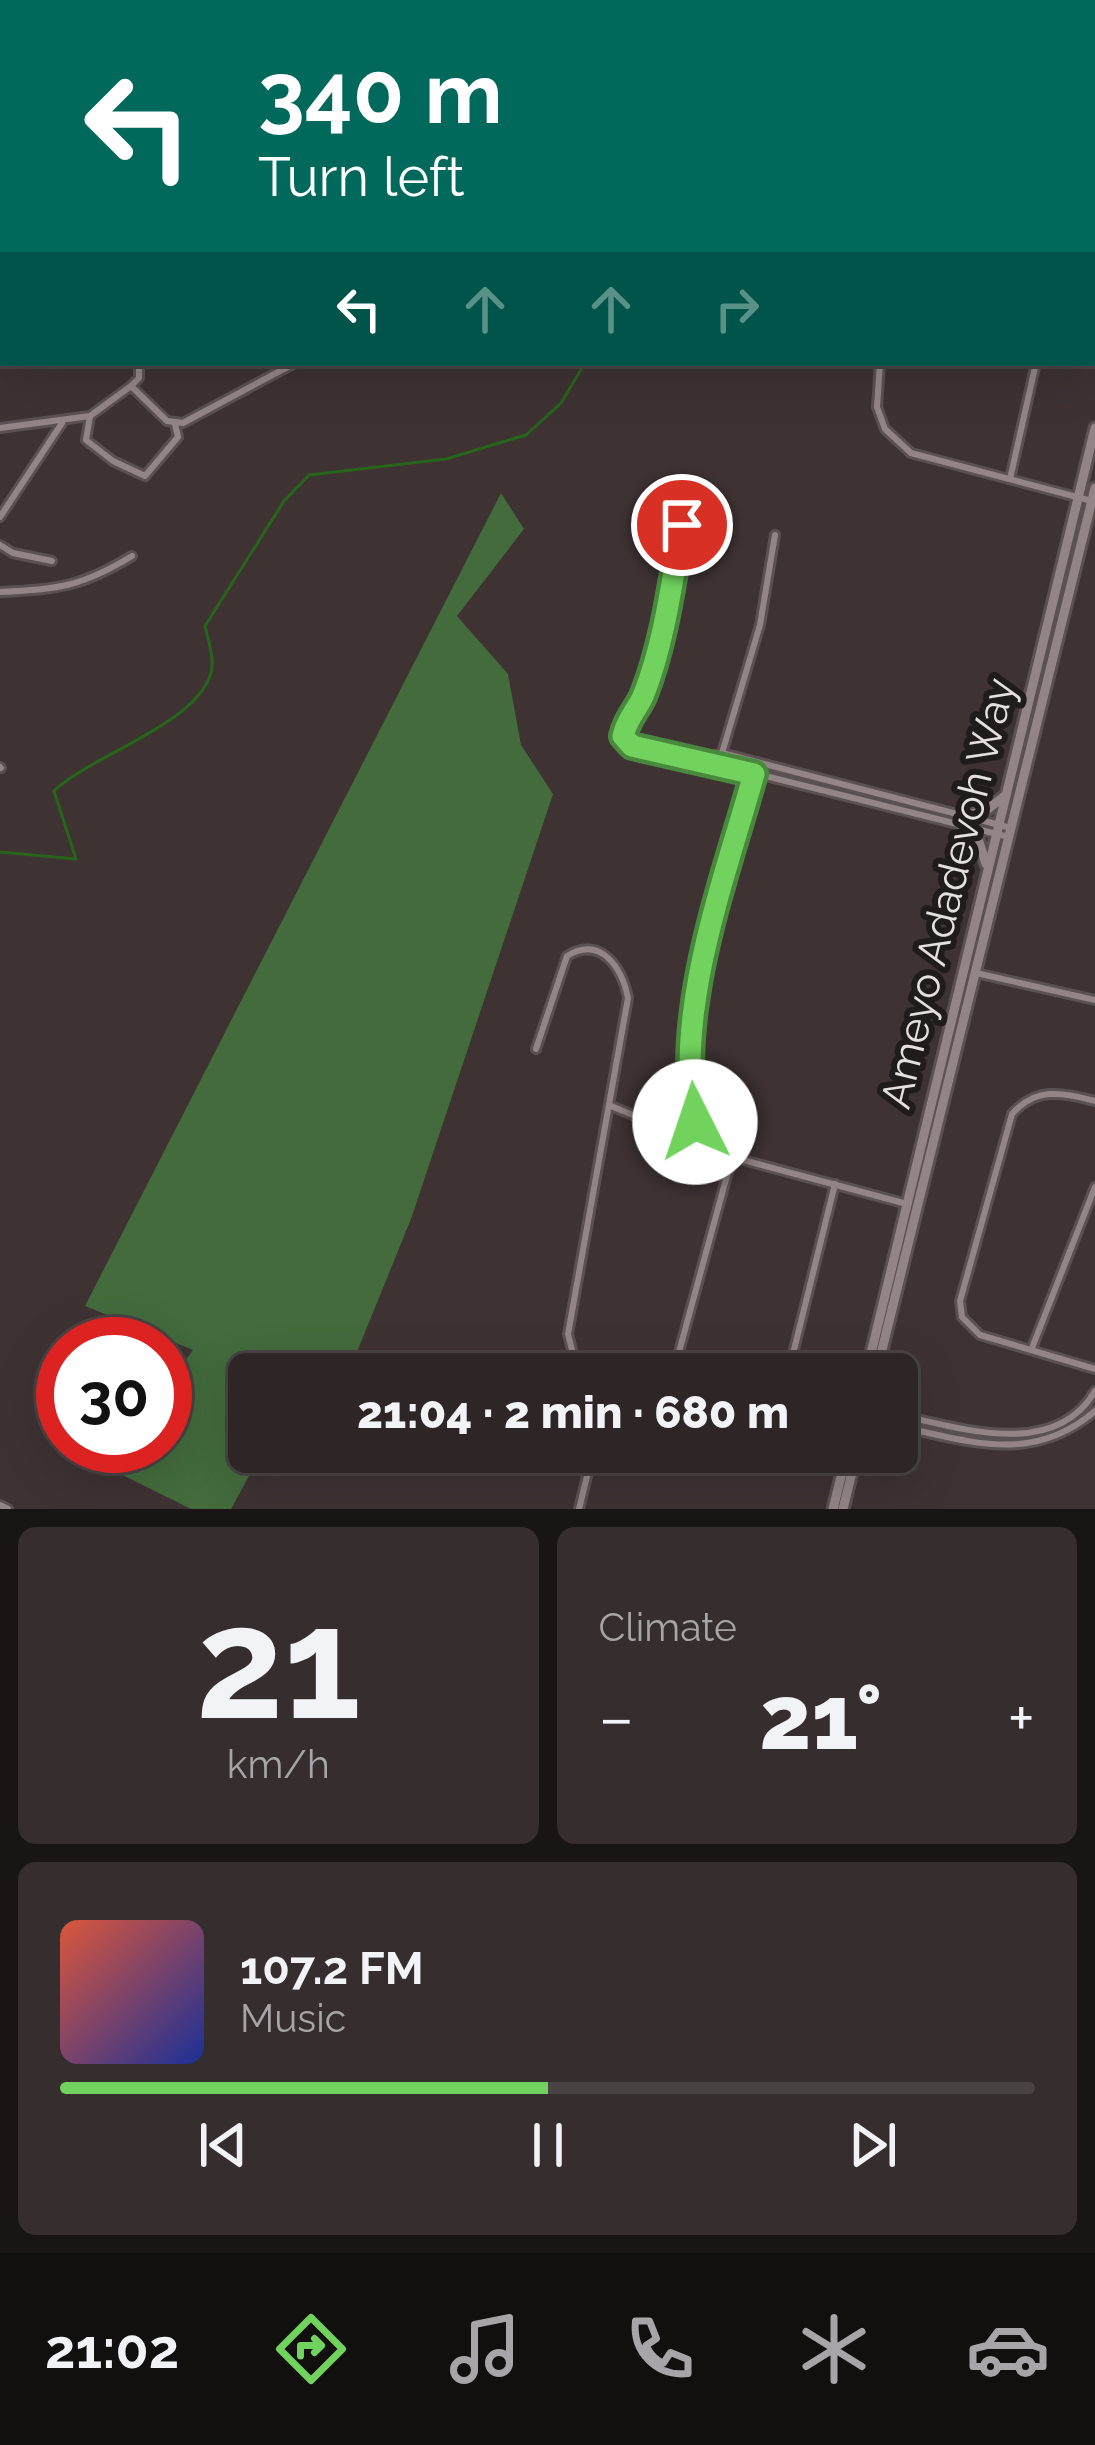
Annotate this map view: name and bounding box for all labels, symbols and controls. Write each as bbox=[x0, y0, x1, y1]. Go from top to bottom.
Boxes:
text: 340 m bbox=[258, 44, 503, 143]
icon: left bbox=[60, 48, 216, 204]
text: Turn left bbox=[258, 145, 465, 209]
icon: left bbox=[326, 276, 392, 342]
icon: ahead bbox=[452, 276, 518, 342]
icon: ahead bbox=[578, 276, 644, 342]
icon: right bbox=[704, 276, 770, 342]
pin bbox=[631, 474, 733, 576]
icon: arrive bbox=[649, 492, 715, 558]
street label: Ameyo Adadevoh Way bbox=[871, 673, 1025, 1113]
position arrow bbox=[632, 1059, 758, 1185]
speed limit sign: 30 bbox=[36, 1317, 192, 1473]
text: 21:04 · 2 min · 680 m bbox=[357, 1386, 789, 1439]
text: 21 bbox=[196, 1571, 361, 1755]
text: Climate bbox=[599, 1604, 737, 1650]
text: 21° bbox=[759, 1664, 882, 1770]
text: − bbox=[599, 1679, 634, 1756]
text: + bbox=[1008, 1679, 1035, 1756]
text: km/h bbox=[227, 1741, 330, 1787]
text: 107.2 FM bbox=[240, 1942, 424, 1995]
text: Music bbox=[240, 1995, 346, 2041]
icon: previous bbox=[190, 2112, 256, 2178]
icon: pause bbox=[515, 2112, 581, 2178]
icon: next bbox=[840, 2112, 906, 2178]
icon: directions bbox=[269, 2307, 353, 2391]
icon: music bbox=[443, 2307, 527, 2391]
icon: phone bbox=[618, 2307, 702, 2391]
icon: climate bbox=[792, 2307, 876, 2391]
icon: car bbox=[966, 2307, 1050, 2391]
text: 21:02 bbox=[45, 2317, 179, 2381]

